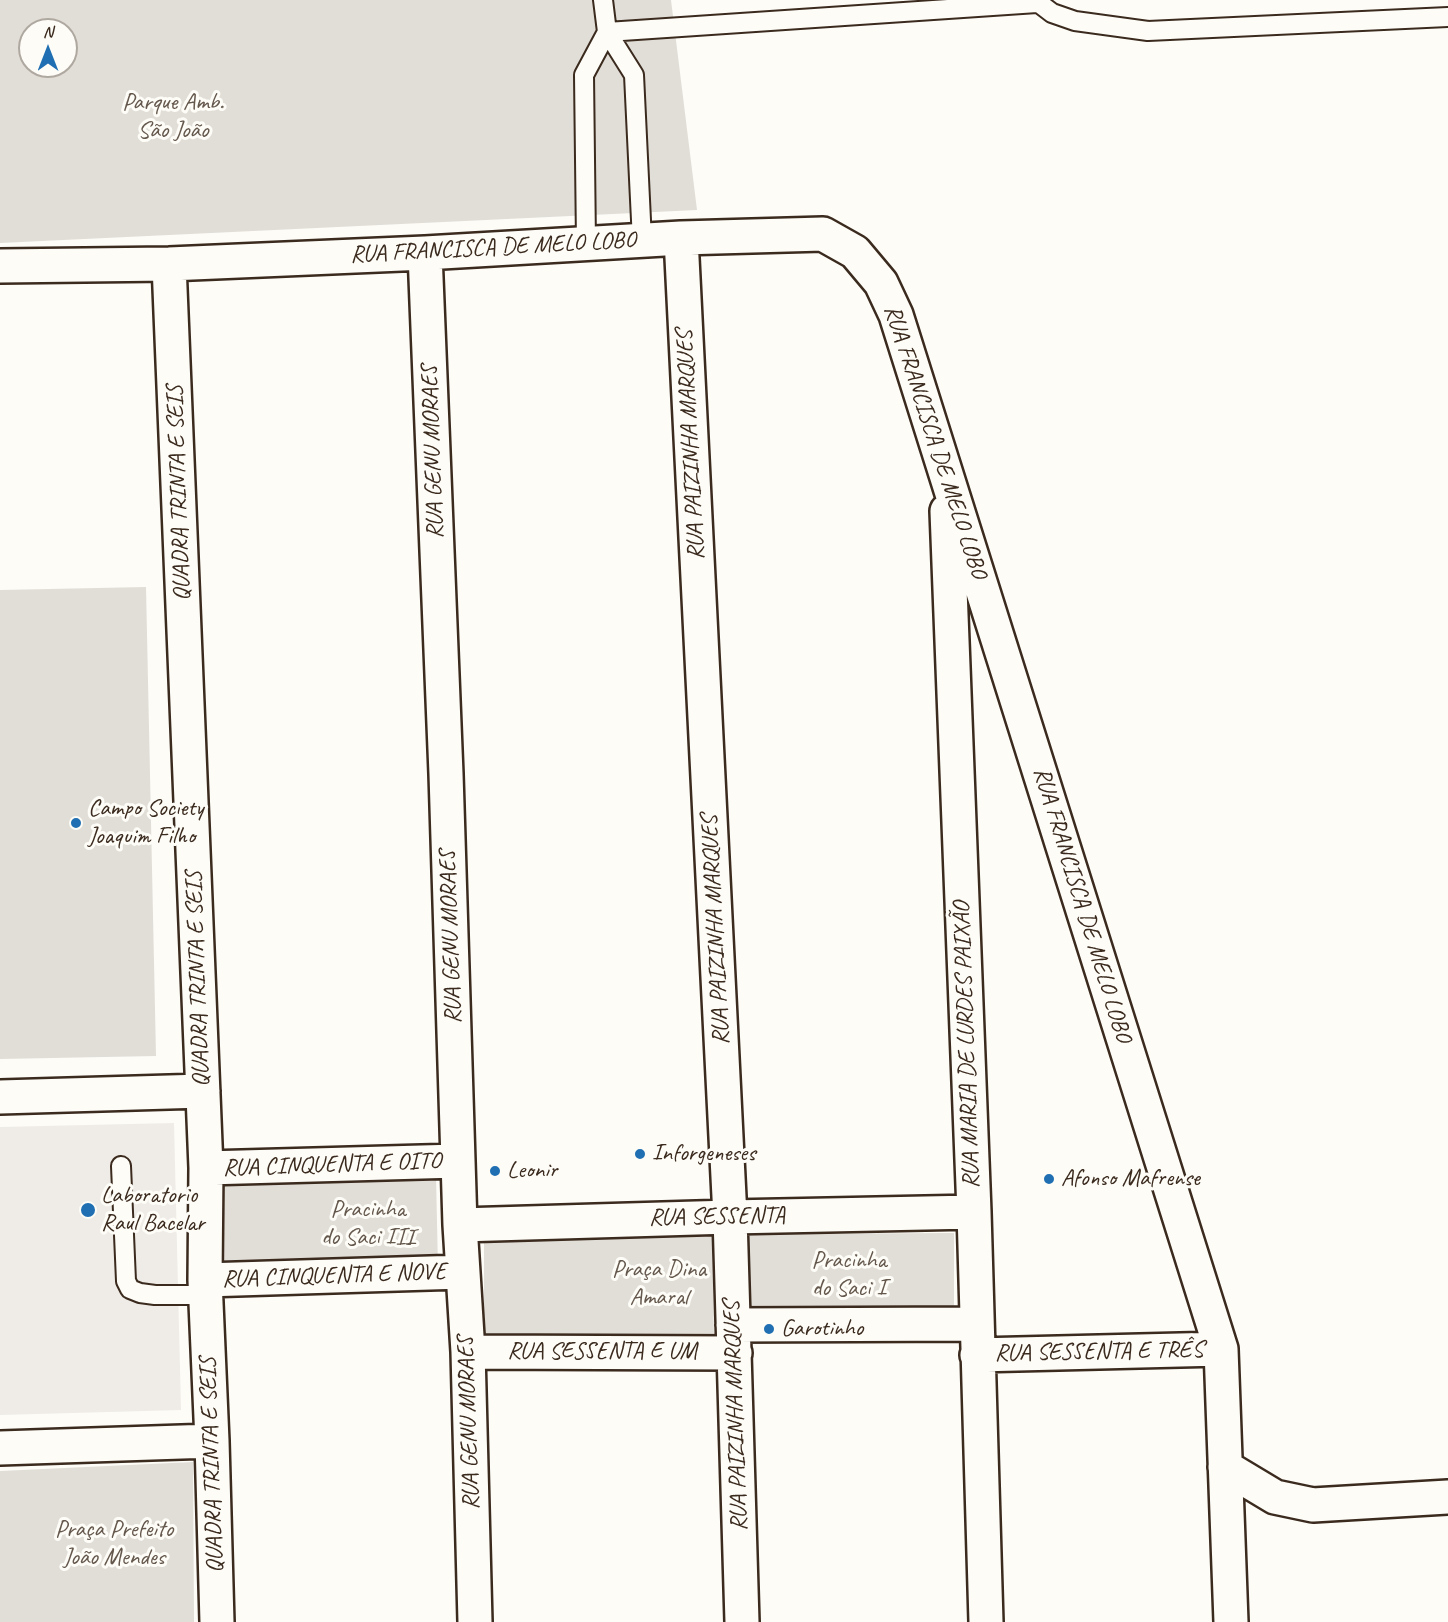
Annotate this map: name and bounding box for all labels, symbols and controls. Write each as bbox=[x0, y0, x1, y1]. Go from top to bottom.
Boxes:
north arrow bbox=[18, 18, 78, 78]
text: N bbox=[43, 22, 53, 42]
park label: Parque Amb. São João bbox=[122, 89, 224, 145]
street label: RUA FRANCISCA DE MELO LOBO bbox=[349, 226, 637, 270]
street label: RUA FRANCISCA DE MELO LOBO bbox=[877, 302, 993, 582]
street label: RUA PAIZINHA MARQUES bbox=[671, 329, 711, 561]
street label: RUA GENU MORAES bbox=[416, 365, 450, 539]
street label: QUADRA TRINTA E SEIS bbox=[161, 385, 197, 601]
street label: RUA FRANCISCA DE MELO LOBO bbox=[1026, 764, 1138, 1046]
place label: Campo Society Joaquim Filho bbox=[88, 795, 203, 851]
street label: RUA PAIZINHA MARQUES bbox=[696, 814, 736, 1046]
marker: Campo Society Joaquim Filho bbox=[69, 816, 83, 830]
street label: RUA GENU MORAES bbox=[434, 850, 468, 1024]
street label: QUADRA TRINTA E SEIS bbox=[180, 871, 216, 1087]
street label: RUA MARIA DE LURDES PAIXÃO bbox=[948, 901, 986, 1189]
place label: Inforgeneses bbox=[652, 1140, 755, 1168]
street label: RUA CINQUENTA E OITO bbox=[222, 1147, 442, 1183]
marker: Inforgeneses bbox=[633, 1147, 647, 1161]
place label: Leonir bbox=[507, 1157, 557, 1185]
marker: Leonir bbox=[488, 1164, 502, 1178]
place label: Afonso Mafrense bbox=[1061, 1165, 1200, 1193]
marker: Afonso Mafrense bbox=[1042, 1172, 1056, 1186]
place label: Laboratorio Raul Bacelar bbox=[101, 1182, 205, 1238]
park label: Pracinha do Saci III bbox=[321, 1196, 415, 1252]
marker: Laboratorio Raul Bacelar bbox=[79, 1201, 97, 1219]
street label: RUA SESSENTA bbox=[649, 1201, 785, 1233]
park label: Pracinha do Saci I bbox=[812, 1247, 886, 1303]
park label: Praça Dina Amaral bbox=[612, 1256, 706, 1312]
street label: RUA CINQUENTA E NOVE bbox=[221, 1258, 447, 1294]
street label: RUA PAIZINHA MARQUES bbox=[718, 1300, 754, 1532]
place label: Garotinho bbox=[781, 1315, 863, 1343]
marker: Garotinho bbox=[762, 1322, 776, 1336]
street label: RUA GENU MORAES bbox=[452, 1336, 486, 1510]
street label: RUA SESSENTA E TRÊS bbox=[994, 1336, 1204, 1368]
street label: RUA SESSENTA E UM bbox=[507, 1338, 697, 1366]
street label: QUADRA TRINTA E SEIS bbox=[194, 1357, 230, 1573]
park label: Praça Prefeito João Mendes bbox=[55, 1516, 173, 1572]

